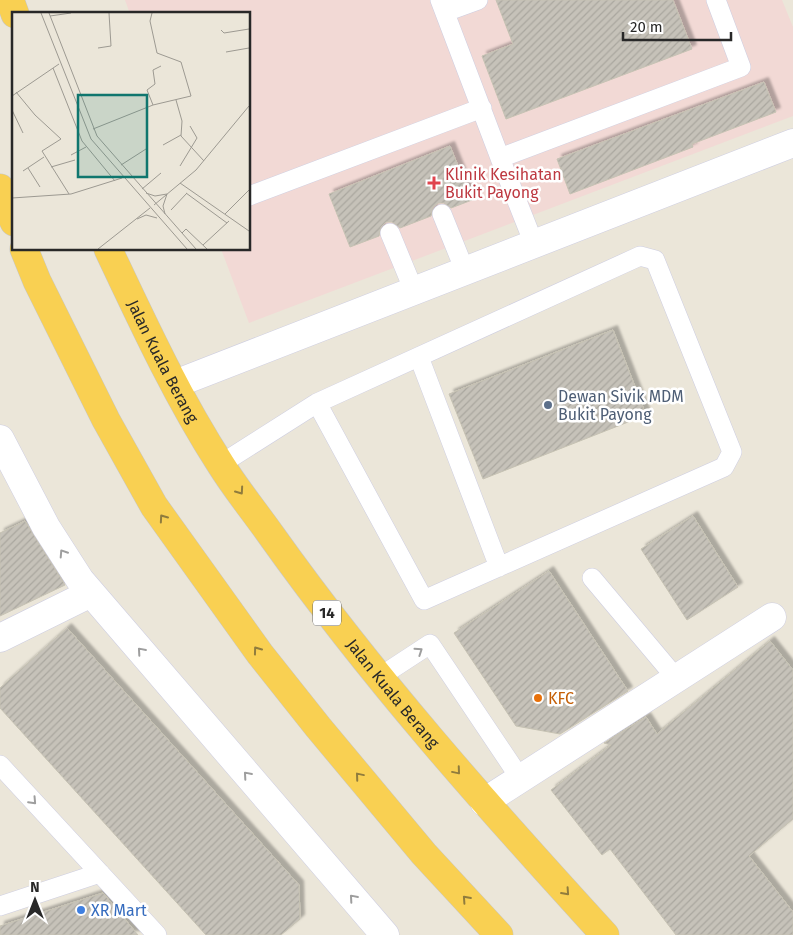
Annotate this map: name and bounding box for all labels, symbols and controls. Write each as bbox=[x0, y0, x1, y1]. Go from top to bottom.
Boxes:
scale bar bbox=[623, 10, 730, 42]
inset map bbox=[12, 12, 250, 250]
text: 20 m bbox=[630, 18, 663, 36]
place label: Klinik Kesihatan Bukit Payong bbox=[445, 165, 562, 202]
marker: Klinik Kesihatan Bukit Payong bbox=[427, 176, 441, 190]
street label: Jalan Kuala Berang bbox=[124, 297, 203, 427]
place label: Dewan Sivik MDM Bukit Payong bbox=[558, 387, 684, 424]
marker: Dewan Sivik MDM Bukit Payong bbox=[542, 399, 554, 411]
one-way arrow bbox=[234, 485, 243, 495]
one-way arrow bbox=[160, 514, 169, 524]
one-way arrow bbox=[59, 550, 69, 559]
road number: 14 bbox=[313, 600, 341, 626]
street label: Jalan Kuala Berang bbox=[343, 635, 444, 752]
one-way arrow bbox=[254, 646, 263, 656]
one-way arrow bbox=[138, 648, 147, 657]
one-way arrow bbox=[414, 648, 423, 658]
place label: KFC bbox=[548, 689, 574, 708]
marker: KFC bbox=[532, 692, 544, 704]
one-way arrow bbox=[452, 766, 461, 775]
one-way arrow bbox=[244, 771, 253, 780]
one-way arrow bbox=[356, 773, 365, 782]
one-way arrow bbox=[27, 796, 36, 805]
north arrow bbox=[10, 875, 60, 925]
text: N bbox=[30, 879, 40, 896]
one-way arrow bbox=[560, 887, 569, 896]
one-way arrow bbox=[350, 895, 359, 904]
one-way arrow bbox=[463, 896, 472, 905]
place label: XR Mart bbox=[91, 901, 147, 920]
marker: XR Mart bbox=[75, 904, 87, 916]

